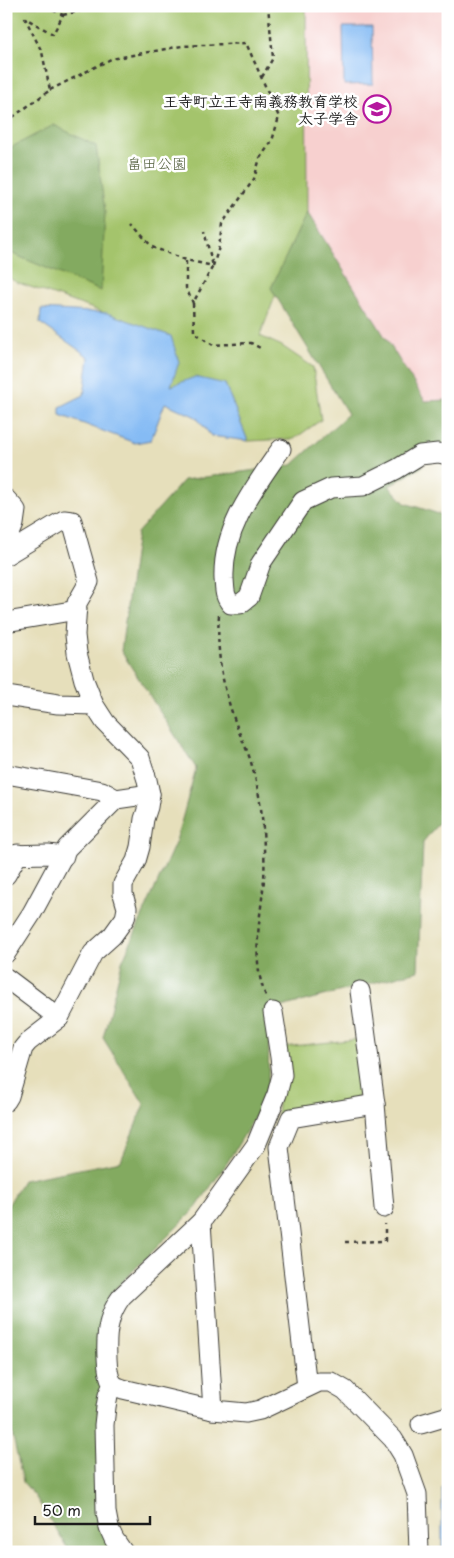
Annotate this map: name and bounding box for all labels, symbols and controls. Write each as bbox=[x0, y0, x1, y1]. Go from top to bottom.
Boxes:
place label: 王寺町立王寺南義務教育学校 太子学舎 bbox=[163, 89, 358, 129]
school or university icon: 王寺町立王寺南義務教育学校 太子学舎 bbox=[362, 94, 392, 124]
park label: 畠田公園 bbox=[127, 151, 187, 174]
scale bar bbox=[35, 1493, 150, 1525]
text: 50 m bbox=[42, 1498, 81, 1521]

